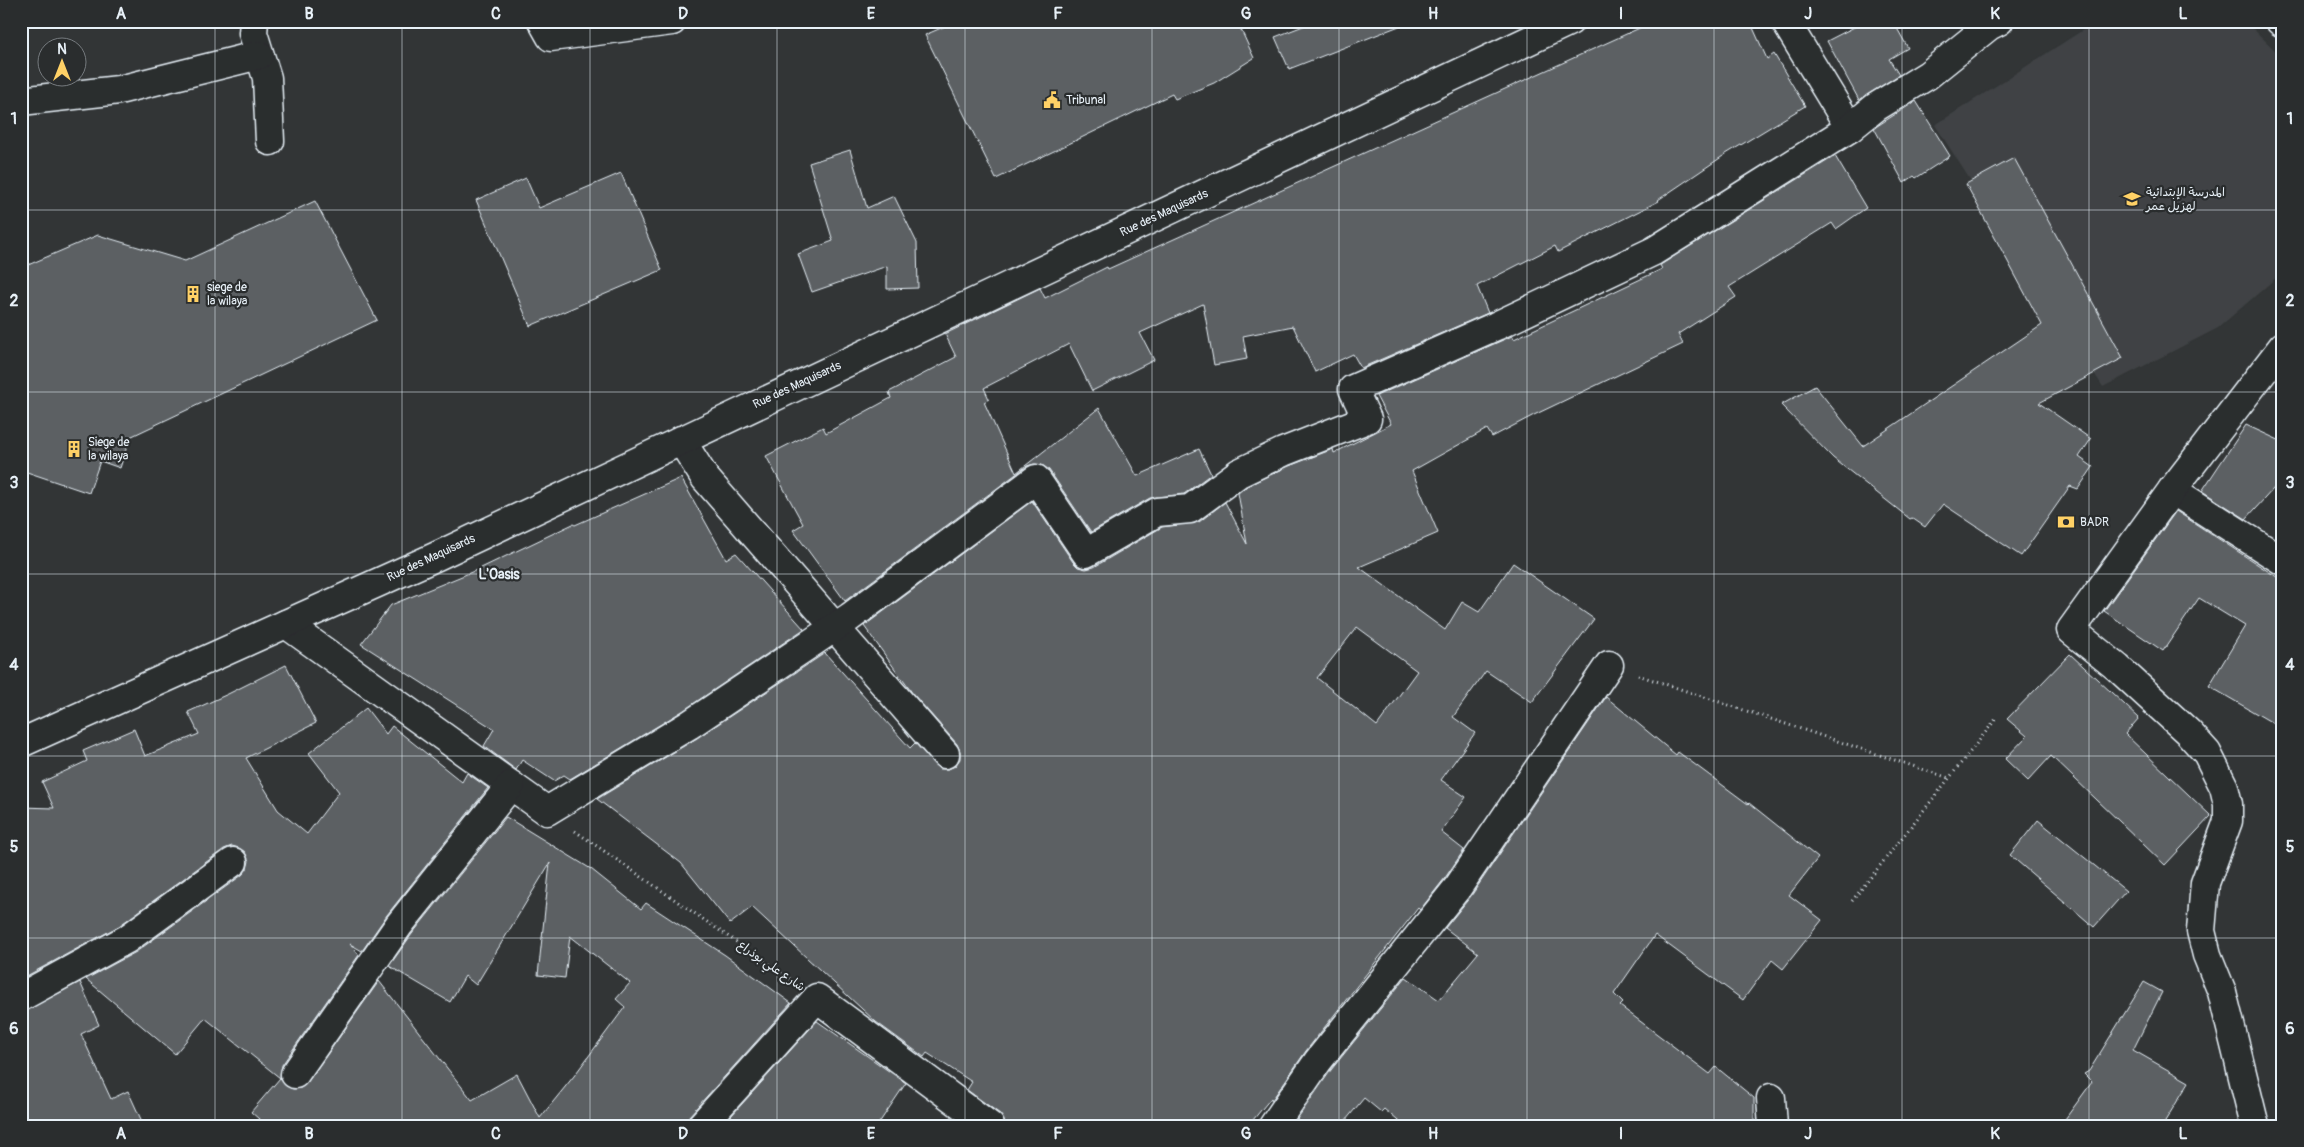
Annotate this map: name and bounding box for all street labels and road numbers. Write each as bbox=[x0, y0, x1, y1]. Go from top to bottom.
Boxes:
street label: Rue des Maquisards bbox=[1117, 186, 1211, 240]
street label: Rue des Maquisards bbox=[750, 358, 844, 412]
street label: Rue des Maquisards bbox=[384, 531, 478, 585]
street label: شارع علي بوذراع bbox=[733, 937, 808, 997]

